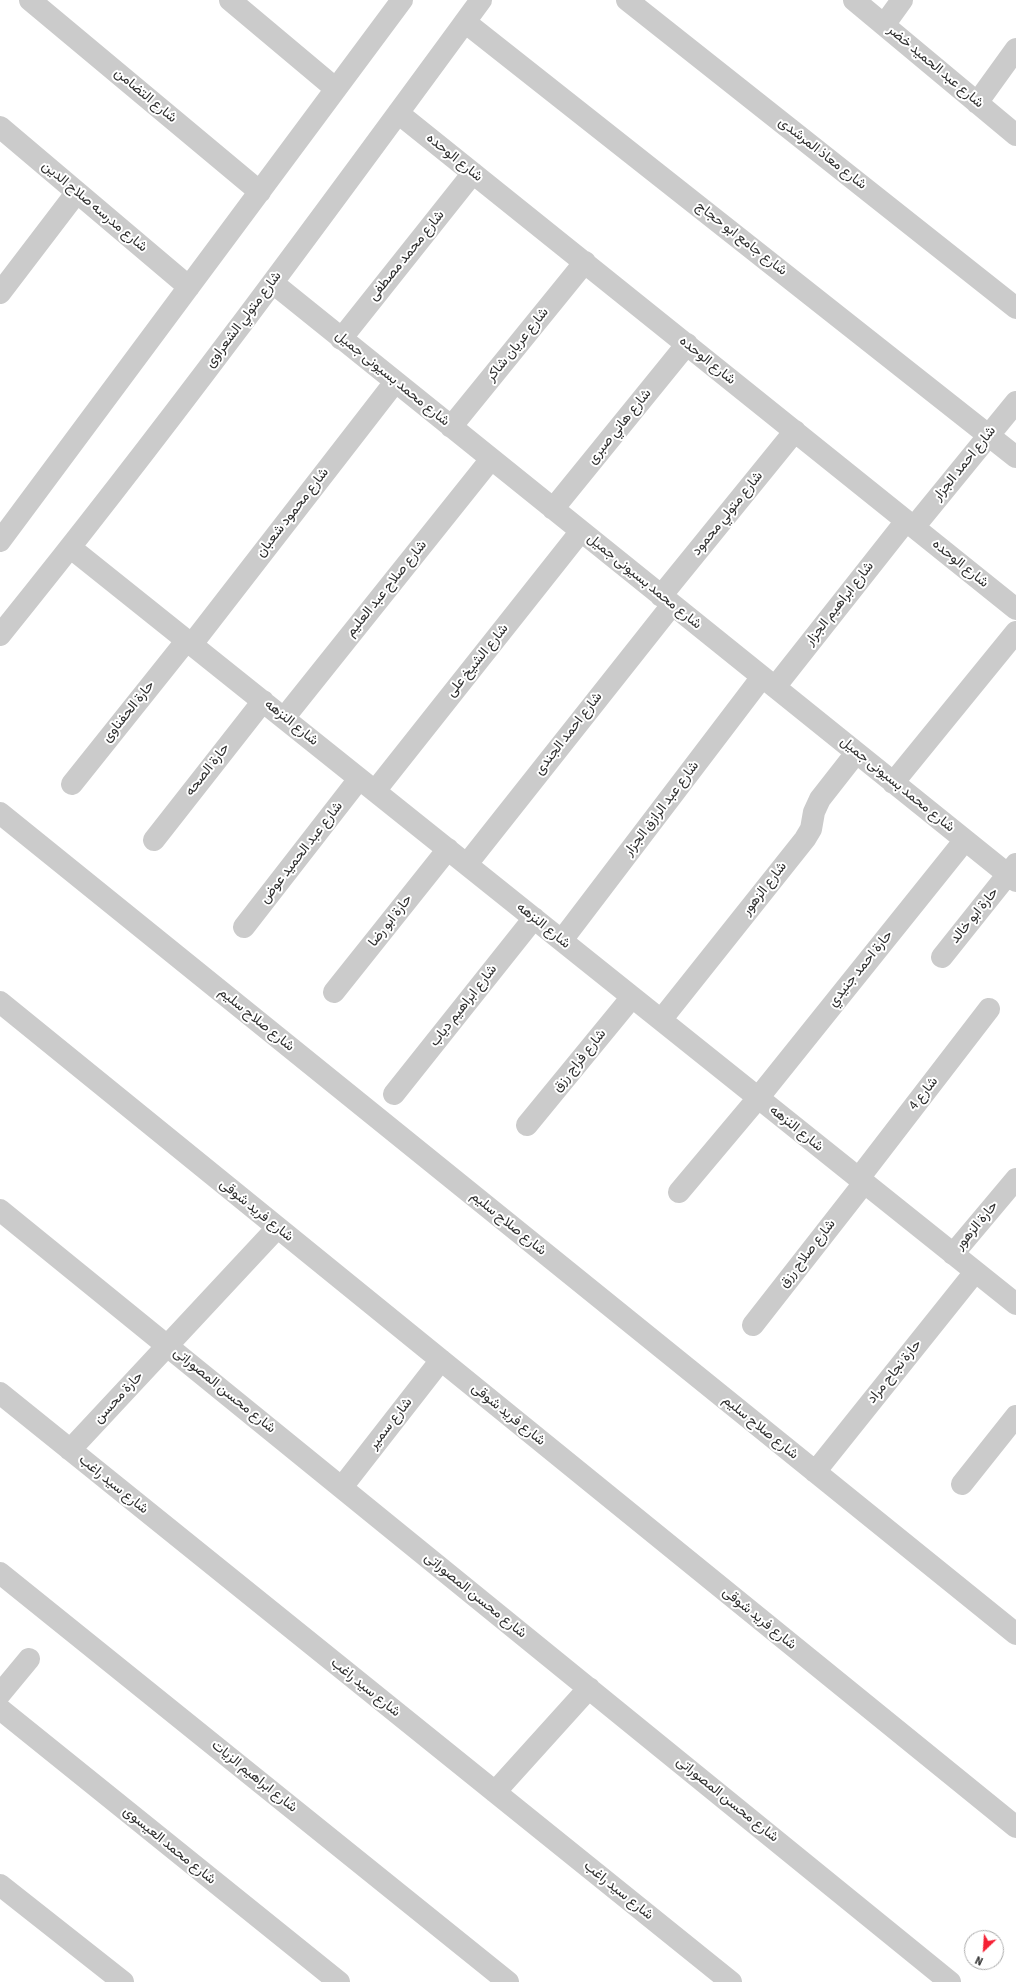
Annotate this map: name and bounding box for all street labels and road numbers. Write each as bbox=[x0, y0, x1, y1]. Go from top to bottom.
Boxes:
street label: شارع عبد الحميد خضر bbox=[884, 22, 986, 112]
street label: شارع التضامن bbox=[110, 65, 180, 127]
street label: شارع معاذ المرشدى bbox=[774, 114, 870, 194]
street label: شارع الوحده bbox=[422, 130, 486, 186]
street label: شارع مدرسه صلاح الدين bbox=[38, 158, 150, 256]
street label: شارع جامع ابو حجاج bbox=[692, 198, 790, 280]
street label: شارع محمد مصطفى bbox=[365, 207, 449, 305]
street label: شارع متولي الشعراوى bbox=[202, 268, 286, 372]
street label: شارع عريان شاكر bbox=[483, 305, 553, 385]
street label: شارع محمد بسيونى جميل bbox=[331, 328, 453, 430]
street label: شارع الوحده bbox=[675, 333, 739, 389]
street label: شارع هاني صبرى bbox=[584, 386, 656, 468]
street label: شارع احمد الجزار bbox=[930, 423, 1000, 505]
street label: شارع محمود شعبان bbox=[253, 465, 333, 561]
street label: شارع متولي محمود bbox=[689, 468, 767, 560]
street label: شارع محمد بسيونى جميل bbox=[583, 531, 705, 633]
street label: شارع الوحده bbox=[928, 536, 992, 592]
street label: شارع صلاح عبد العليم bbox=[343, 537, 431, 641]
street label: شارع ابراهيم الجزار bbox=[802, 559, 878, 649]
street label: شارع الشيخ على bbox=[443, 621, 513, 701]
street label: حارة الحفناوى bbox=[99, 678, 159, 746]
street label: شارع احمد الجندى bbox=[531, 689, 607, 779]
street label: شارع النزهه bbox=[261, 696, 321, 750]
street label: شارع محمد بسيونى جميل bbox=[836, 734, 958, 836]
street label: حارة الصحه bbox=[182, 740, 234, 800]
street label: شارع عبد الرازق الجزار bbox=[621, 758, 703, 860]
street label: شارع عبد الحميد عوض bbox=[257, 799, 347, 907]
street label: شارع الزهور bbox=[739, 859, 791, 919]
street label: حارة ابو خالد bbox=[947, 885, 1003, 947]
street label: حارة ابو رضا bbox=[365, 892, 417, 950]
street label: شارع النزهه bbox=[513, 899, 573, 953]
street label: حارة احمد جنيدي bbox=[825, 927, 897, 1011]
street label: شارع ابراهيم دياب bbox=[427, 962, 501, 1050]
street label: شارع صلاح سليم bbox=[215, 984, 297, 1056]
street label: شارع فراج رزق bbox=[550, 1026, 610, 1096]
street label: شارع 4 bbox=[906, 1074, 942, 1114]
street label: شارع النزهه bbox=[766, 1102, 826, 1156]
street label: شارع فريد شوقى bbox=[216, 1176, 296, 1246]
street label: شارع صلاح سليم bbox=[467, 1188, 549, 1260]
street label: حارة الزهور bbox=[952, 1198, 1002, 1254]
street label: شارع صلاح رزق bbox=[776, 1217, 840, 1291]
street label: حارة نجاح مراد bbox=[864, 1337, 926, 1407]
street label: شارع محسن المصوراتى bbox=[169, 1345, 279, 1437]
street label: حارة محسن bbox=[91, 1369, 147, 1427]
street label: شارع فريد شوقى bbox=[468, 1380, 548, 1450]
street label: شارع صلاح سليم bbox=[719, 1392, 801, 1464]
street label: شارع سمير bbox=[366, 1395, 416, 1453]
street label: شارع سيد راغب bbox=[75, 1452, 151, 1518]
street label: شارع محسن المصوراتى bbox=[420, 1550, 530, 1642]
street label: شارع فريد شوقى bbox=[719, 1584, 799, 1654]
street label: شارع سيد راغب bbox=[327, 1655, 403, 1721]
street label: شارع ابراهيم الزيات bbox=[208, 1737, 300, 1817]
street label: شارع محسن المصوراتى bbox=[672, 1754, 782, 1846]
street label: شارع محمد العيسوى bbox=[119, 1803, 219, 1889]
street label: شارع سيد راغب bbox=[580, 1858, 656, 1924]

